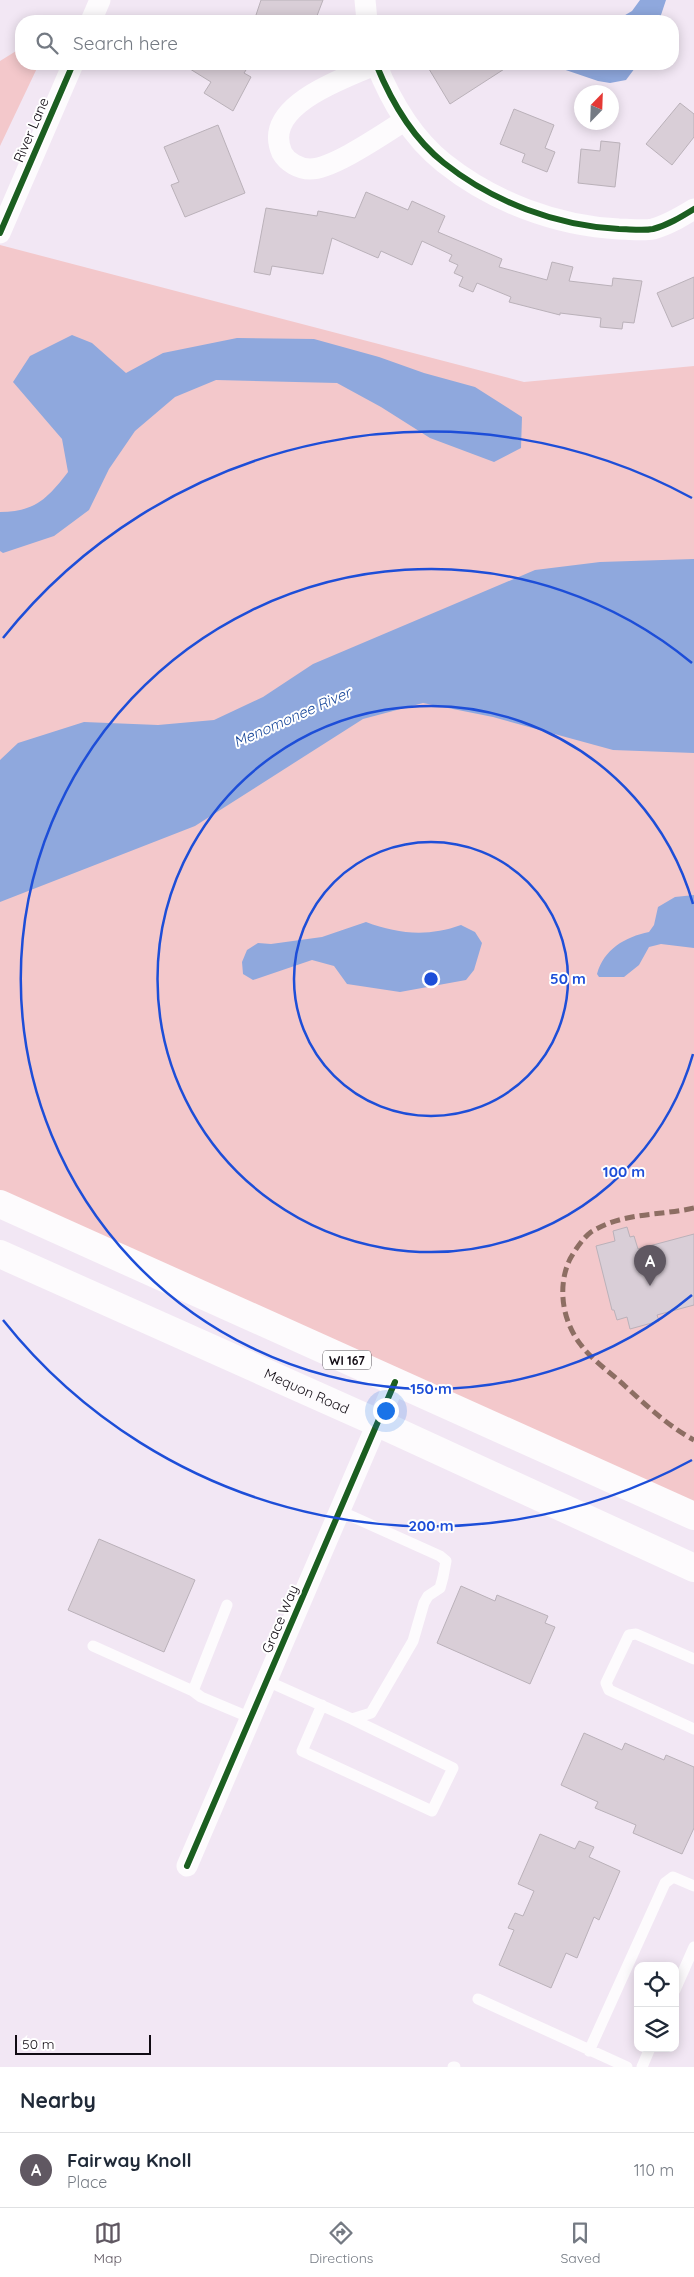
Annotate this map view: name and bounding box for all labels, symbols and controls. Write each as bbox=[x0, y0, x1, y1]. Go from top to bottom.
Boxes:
search box bbox=[15, 15, 679, 70]
icon: search bbox=[33, 29, 61, 57]
text: Search here bbox=[73, 31, 178, 55]
north arrow bbox=[574, 85, 619, 130]
street label: River Lane bbox=[9, 95, 53, 165]
water label: Menomonee River bbox=[230, 682, 356, 751]
text: 50 m bbox=[550, 969, 586, 988]
centre of rings bbox=[422, 970, 440, 988]
text: 100 m bbox=[603, 1162, 645, 1181]
pin: A bbox=[634, 1245, 666, 1286]
road number: WI 167 bbox=[323, 1350, 371, 1370]
street label: Mequon Road bbox=[261, 1364, 352, 1418]
text: 150 m bbox=[410, 1379, 452, 1398]
your location bbox=[373, 1398, 399, 1424]
text: 200 m bbox=[409, 1516, 454, 1535]
street label: Grace Way bbox=[258, 1582, 302, 1656]
map controls bbox=[634, 1962, 679, 2052]
button: locate bbox=[634, 1962, 679, 2007]
button: layers bbox=[634, 2007, 679, 2052]
scale bar bbox=[15, 2032, 151, 2055]
text: 50 m bbox=[22, 2035, 55, 2053]
text: Nearby bbox=[20, 2087, 96, 2113]
text: Fairway Knoll bbox=[67, 2148, 192, 2172]
text: A bbox=[31, 2160, 41, 2180]
text: 110 m bbox=[634, 2160, 674, 2180]
text: Place bbox=[67, 2172, 107, 2192]
tab: Map bbox=[94, 2219, 122, 2267]
tab: Directions bbox=[309, 2219, 373, 2267]
tab: Saved bbox=[560, 2219, 600, 2267]

